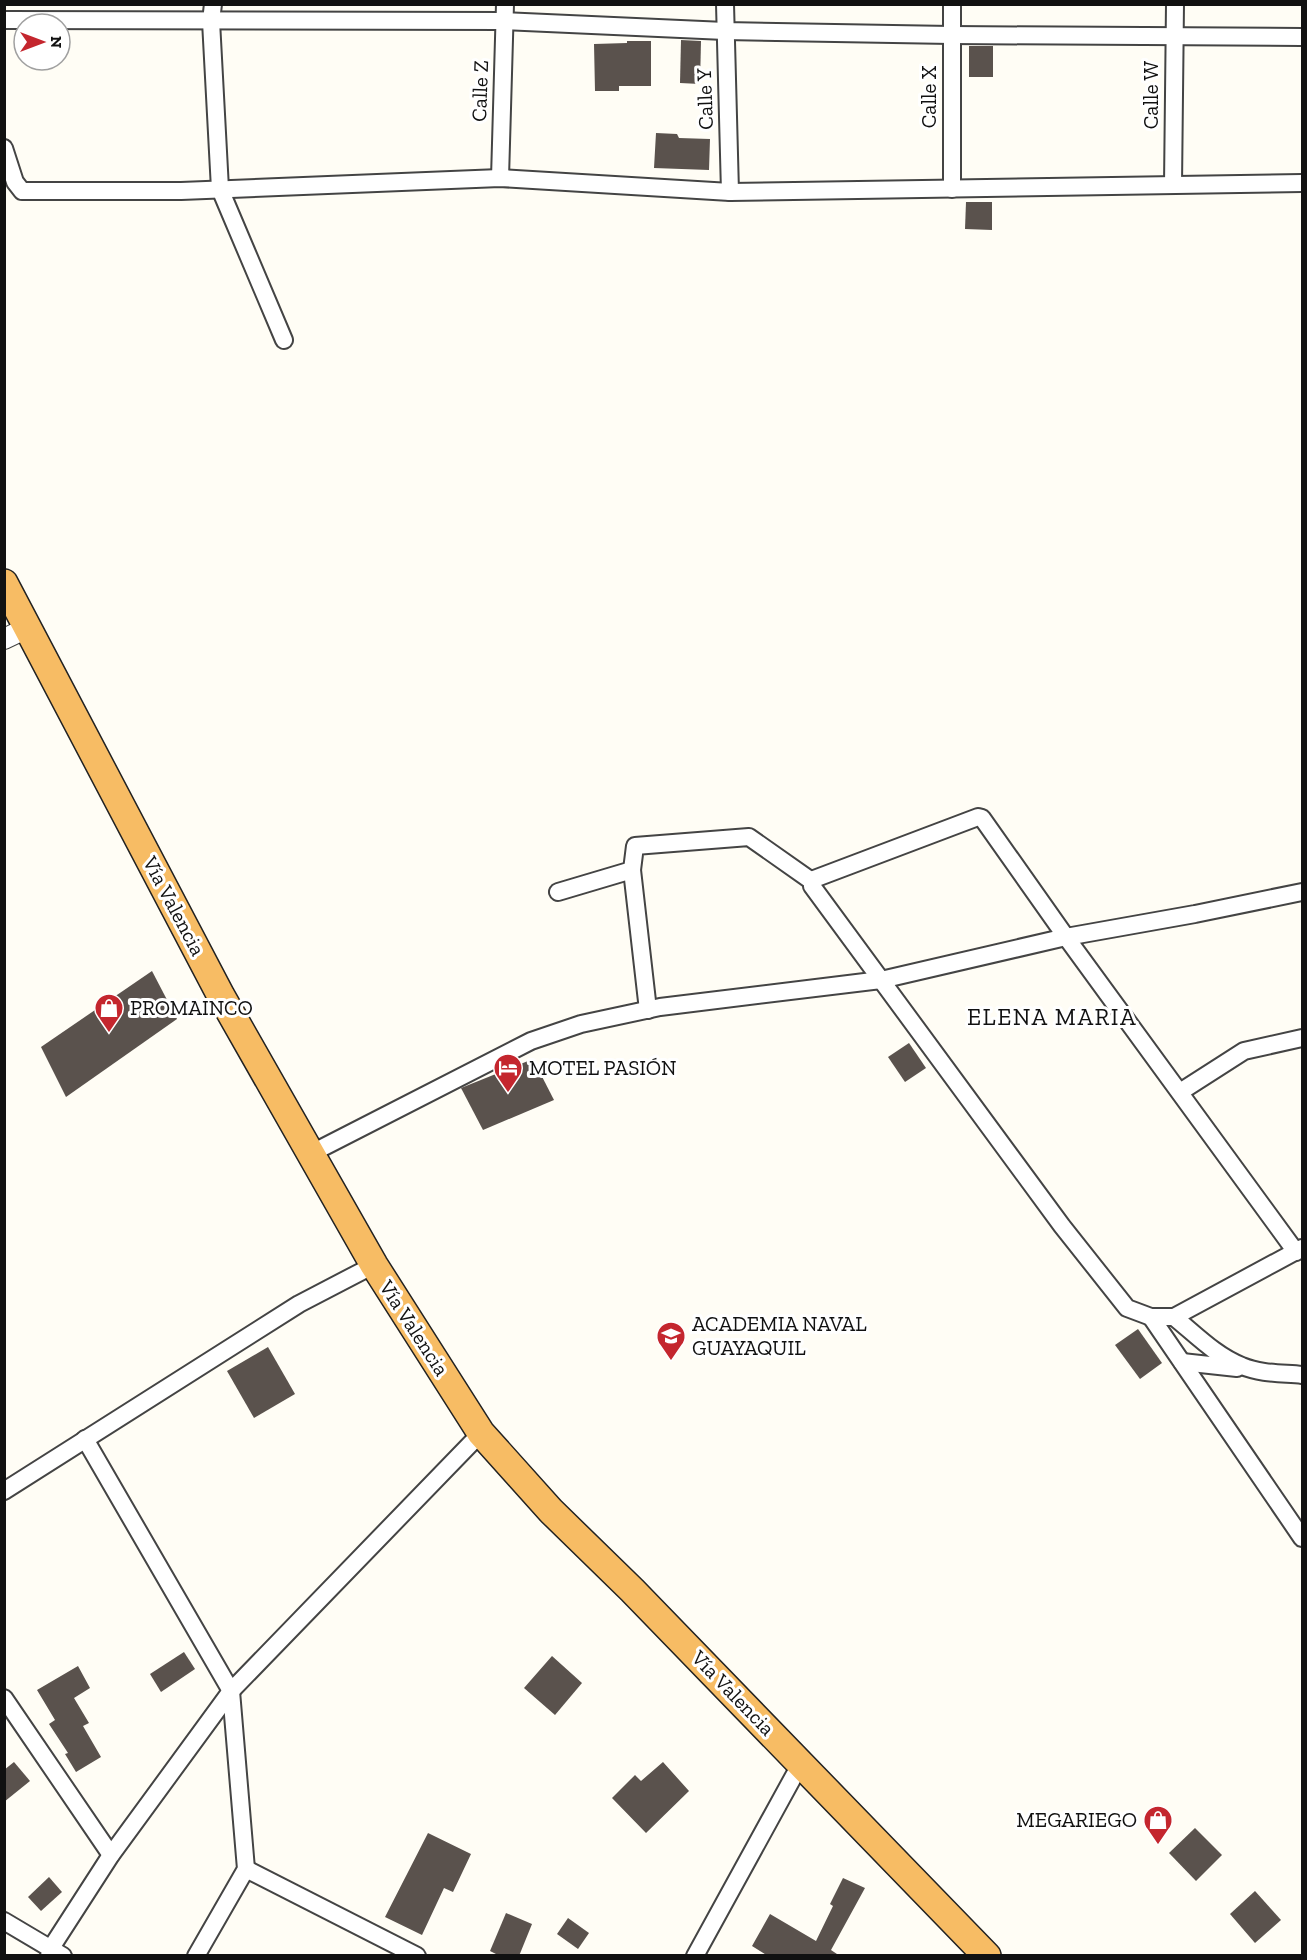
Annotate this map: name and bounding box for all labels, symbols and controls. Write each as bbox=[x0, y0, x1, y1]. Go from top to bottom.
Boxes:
north arrow bbox=[12, 12, 72, 72]
text: N bbox=[47, 36, 66, 48]
street label: Calle Z bbox=[466, 60, 493, 122]
street label: Calle W bbox=[1138, 60, 1163, 129]
street label: Calle X bbox=[916, 65, 941, 128]
street label: Calle Y bbox=[691, 68, 718, 130]
street label: Vía Valencia bbox=[137, 851, 211, 960]
shop icon: PROMAINCO bbox=[93, 992, 125, 1034]
place label: PROMAINCO bbox=[130, 995, 253, 1020]
district label: ELENA MARIA bbox=[967, 1002, 1137, 1031]
hotel icon: MOTEL PASIÓN bbox=[492, 1052, 524, 1094]
place label: MOTEL PASIÓN bbox=[529, 1055, 676, 1080]
street label: Vía Valencia bbox=[374, 1274, 455, 1380]
place label: ACADEMIA NAVAL GUAYAQUIL bbox=[692, 1311, 867, 1360]
school or university icon: ACADEMIA NAVAL GUAYAQUIL bbox=[655, 1320, 687, 1362]
street label: Vía Valencia bbox=[686, 1644, 780, 1741]
shop icon: MEGARIEGO bbox=[1142, 1804, 1174, 1846]
place label: MEGARIEGO bbox=[1016, 1807, 1137, 1832]

